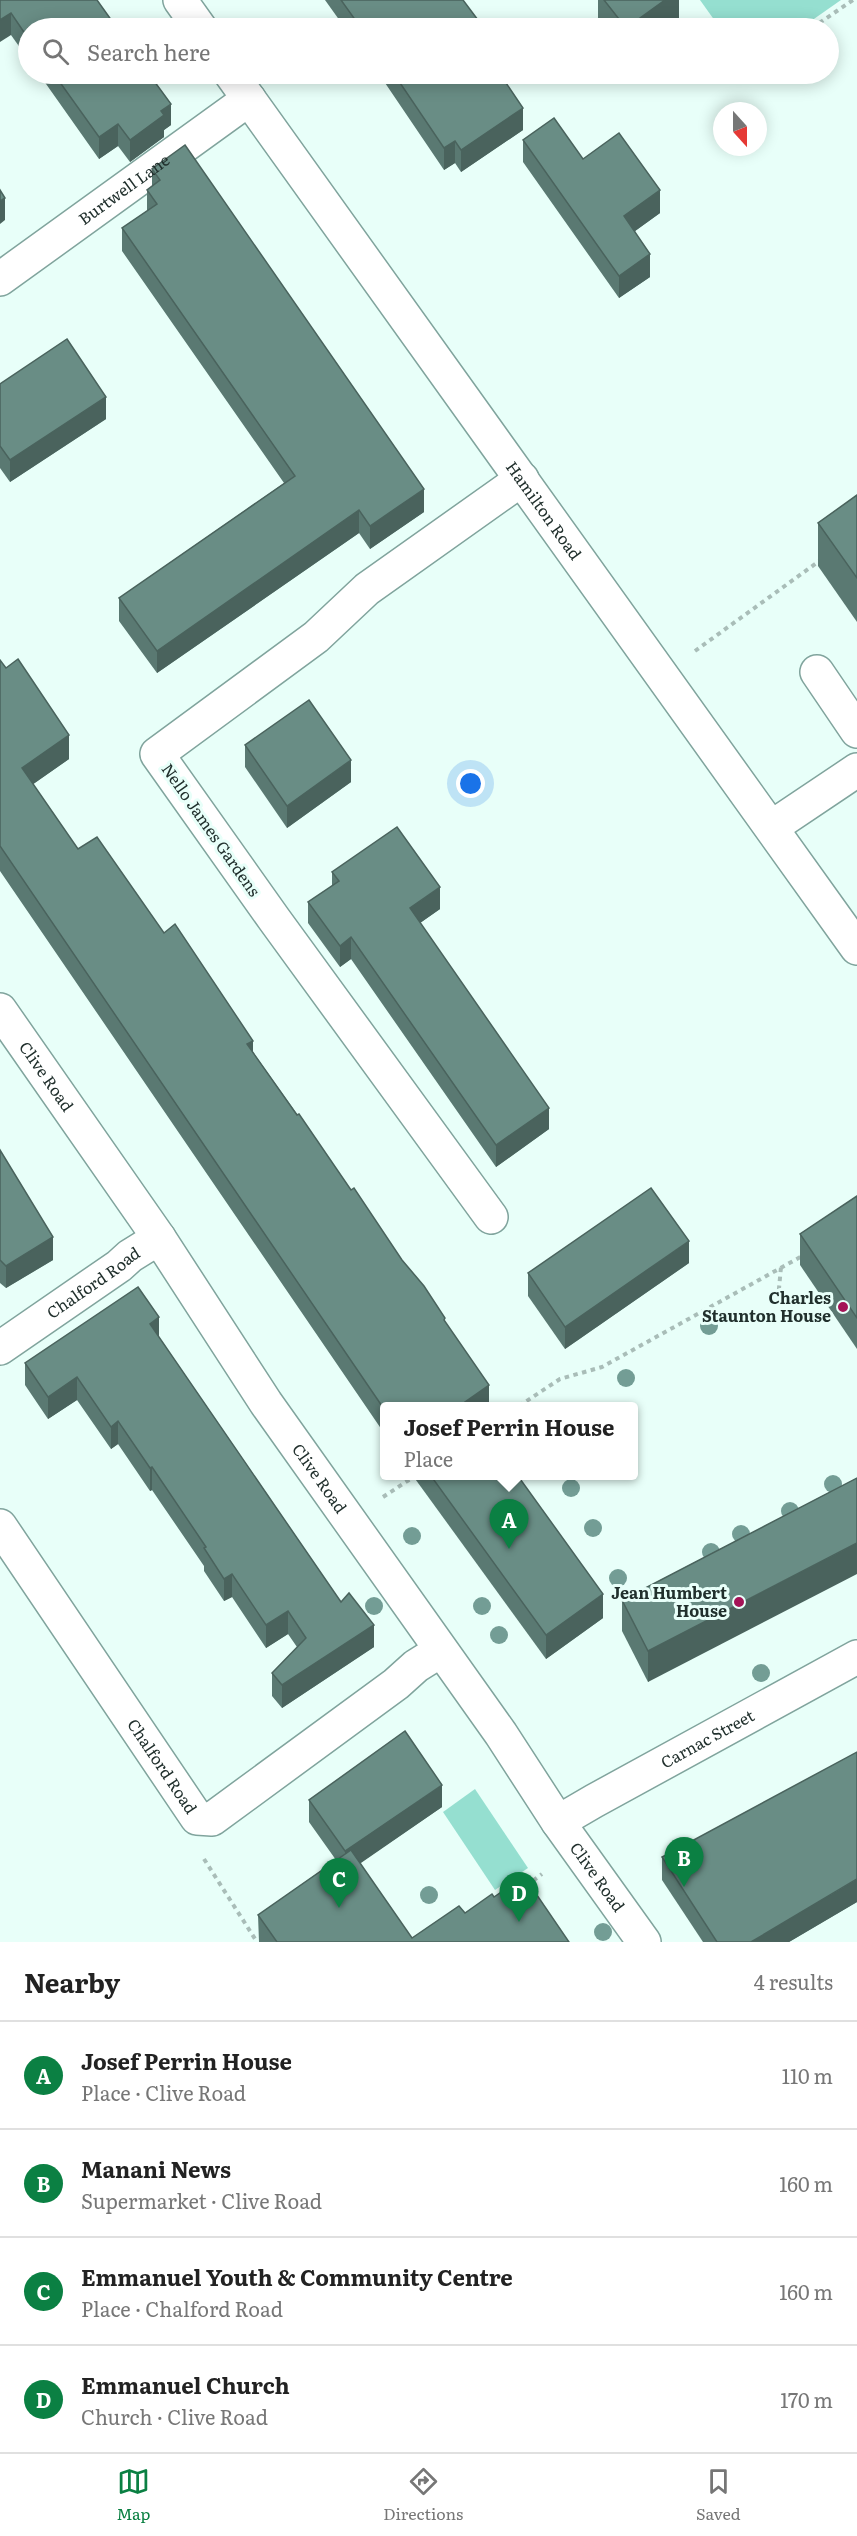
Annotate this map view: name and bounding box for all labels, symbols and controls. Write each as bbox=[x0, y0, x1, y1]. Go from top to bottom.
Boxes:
search box bbox=[18, 18, 839, 84]
icon: search bbox=[39, 35, 72, 68]
text: Search here bbox=[87, 35, 210, 68]
north arrow bbox=[713, 102, 767, 156]
street label: Burtwell Lane bbox=[73, 147, 174, 230]
street label: Hamilton Road bbox=[501, 456, 588, 564]
street label: Nello James Gardens bbox=[157, 758, 267, 901]
your location bbox=[456, 769, 485, 798]
street label: Clive Road bbox=[14, 1036, 80, 1116]
street label: Chalford Road bbox=[41, 1240, 144, 1324]
place label: Charles Staunton House bbox=[702, 1285, 831, 1327]
marker: Charles Staunton House bbox=[836, 1300, 850, 1314]
popup bbox=[380, 1402, 638, 1480]
text: Josef Perrin House bbox=[403, 1410, 615, 1443]
street label: Clive Road bbox=[287, 1438, 354, 1518]
text: Place bbox=[403, 1443, 453, 1473]
pin: A bbox=[490, 1500, 528, 1549]
place label: Jean Humbert House bbox=[611, 1580, 727, 1622]
marker: Jean Humbert House bbox=[732, 1595, 746, 1609]
street label: Carnac Street bbox=[656, 1702, 758, 1773]
street label: Chalford Road bbox=[122, 1713, 204, 1818]
street label: Clive Road bbox=[565, 1837, 632, 1916]
pin: B bbox=[664, 1838, 704, 1887]
pin: C bbox=[320, 1858, 358, 1908]
pin: D bbox=[500, 1872, 538, 1922]
text: Nearby bbox=[24, 1962, 120, 2001]
text: 4 results bbox=[754, 1966, 833, 1996]
text: Josef Perrin House bbox=[81, 2044, 292, 2077]
text: A bbox=[36, 2060, 51, 2090]
text: 110 m bbox=[782, 2060, 833, 2090]
text: Place · Clive Road bbox=[81, 2077, 246, 2107]
text: Manani News bbox=[81, 2152, 231, 2185]
text: B bbox=[37, 2168, 50, 2198]
text: 160 m bbox=[779, 2168, 833, 2198]
text: Supermarket · Clive Road bbox=[81, 2185, 322, 2215]
text: Emmanuel Youth & Community Centre bbox=[81, 2260, 513, 2293]
text: C bbox=[36, 2276, 51, 2306]
text: 160 m bbox=[779, 2276, 833, 2306]
text: Place · Chalford Road bbox=[81, 2293, 283, 2323]
text: Emmanuel Church bbox=[81, 2368, 290, 2401]
text: D bbox=[36, 2384, 51, 2414]
text: 170 m bbox=[780, 2384, 833, 2414]
text: Church · Clive Road bbox=[81, 2401, 268, 2431]
tab: Map bbox=[116, 2465, 150, 2525]
tab: Directions bbox=[383, 2465, 463, 2525]
tab: Saved bbox=[696, 2465, 741, 2525]

